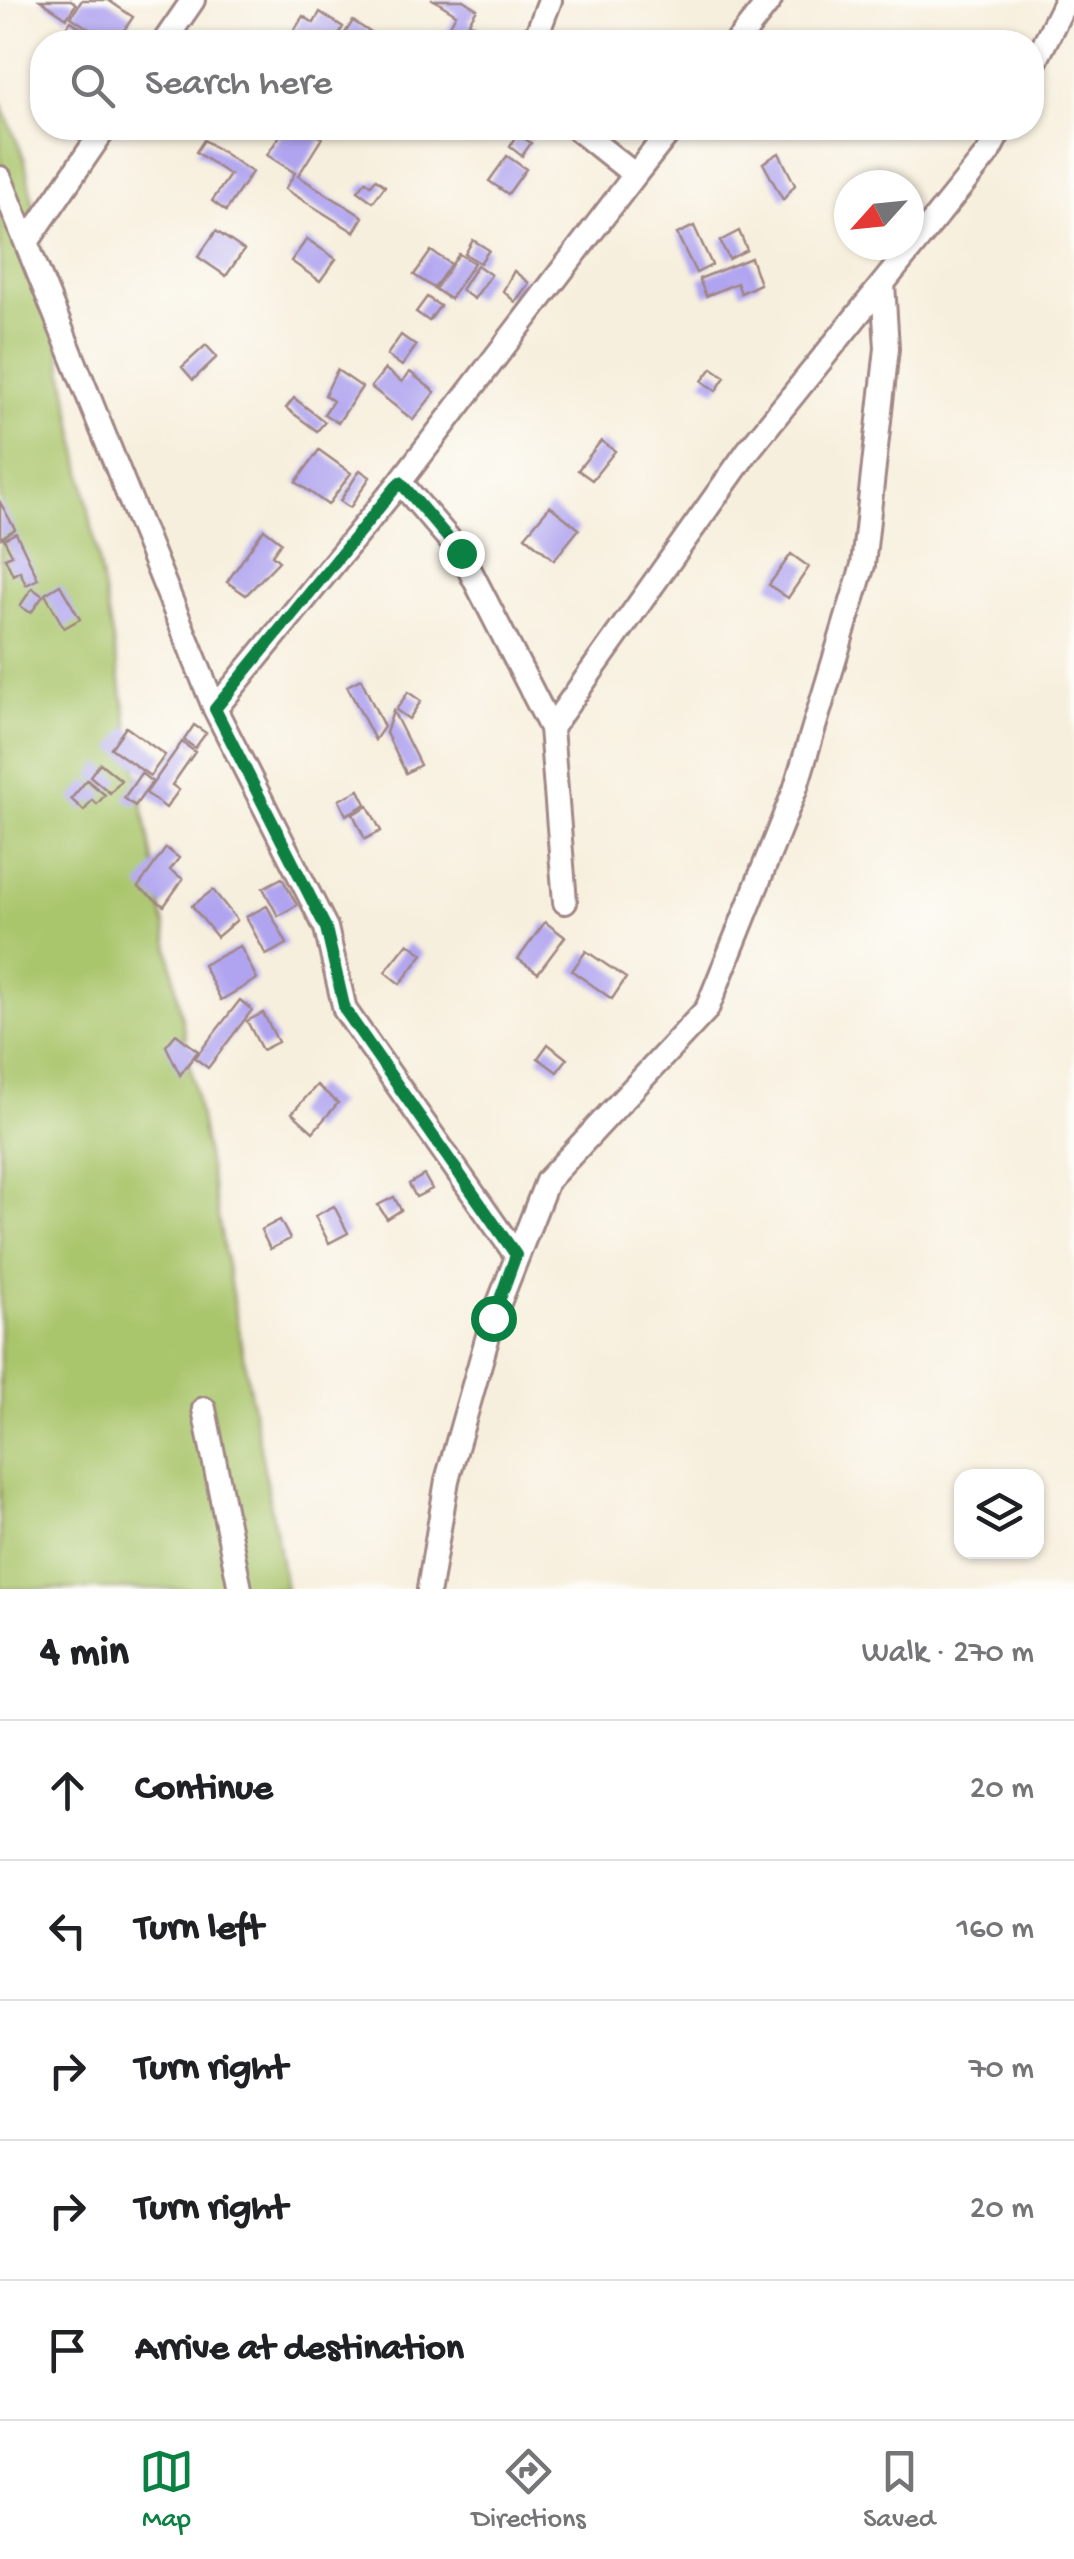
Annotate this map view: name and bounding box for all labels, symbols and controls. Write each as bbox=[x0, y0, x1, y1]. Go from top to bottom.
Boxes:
search box bbox=[30, 30, 1044, 140]
icon: search bbox=[65, 58, 120, 113]
text: Search here bbox=[145, 63, 332, 107]
north arrow bbox=[834, 170, 924, 260]
route end bbox=[439, 531, 485, 577]
route start bbox=[471, 1296, 517, 1342]
map controls bbox=[954, 1469, 1044, 1559]
button: layers bbox=[954, 1469, 1044, 1559]
text: 4 min bbox=[40, 1630, 129, 1679]
text: Walk · 270 m bbox=[862, 1635, 1034, 1673]
icon: ahead bbox=[40, 1763, 95, 1818]
text: Continue bbox=[135, 1768, 273, 1812]
text: 20 m bbox=[970, 1771, 1034, 1809]
icon: left bbox=[40, 1903, 95, 1958]
text: Turn left bbox=[135, 1908, 263, 1952]
text: 160 m bbox=[956, 1911, 1034, 1949]
icon: right bbox=[40, 2043, 95, 2098]
text: Turn right bbox=[135, 2048, 287, 2092]
text: 70 m bbox=[969, 2051, 1034, 2089]
icon: right bbox=[40, 2183, 95, 2238]
text: Turn right bbox=[135, 2188, 287, 2232]
text: 20 m bbox=[970, 2191, 1034, 2229]
icon: arrive bbox=[40, 2323, 95, 2378]
text: Arrive at destination bbox=[135, 2328, 464, 2372]
tab: Map bbox=[139, 2444, 194, 2537]
tab: Directions bbox=[472, 2444, 586, 2537]
tab: Saved bbox=[863, 2444, 935, 2537]

